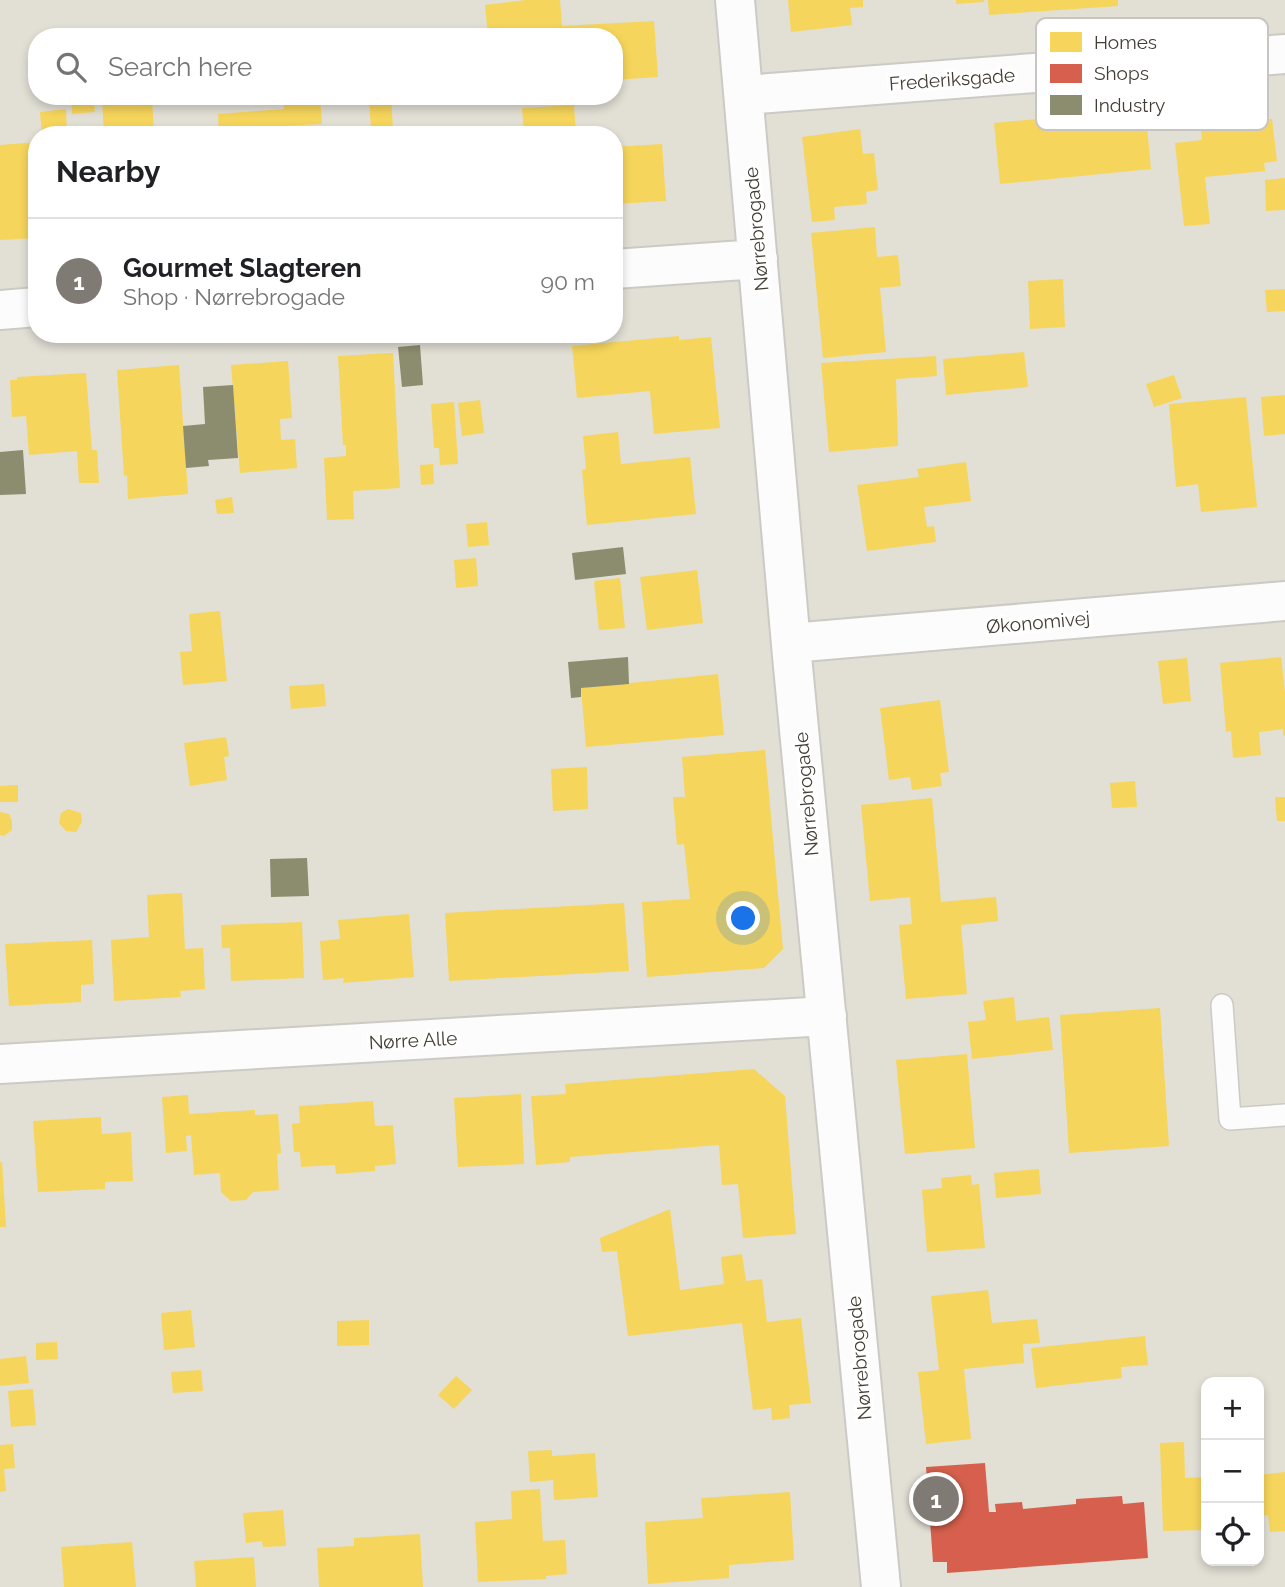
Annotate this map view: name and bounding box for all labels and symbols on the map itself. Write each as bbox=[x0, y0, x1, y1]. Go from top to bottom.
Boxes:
legend bbox=[1036, 18, 1268, 130]
text: Homes bbox=[1094, 31, 1157, 53]
text: Shops bbox=[1094, 62, 1149, 84]
street label: Frederiksgade bbox=[888, 64, 1016, 94]
text: Industry bbox=[1094, 94, 1165, 116]
street label: Nørrebrogade bbox=[740, 166, 772, 292]
street label: Økonomivej bbox=[985, 606, 1091, 638]
street label: Nørrebrogade bbox=[790, 731, 822, 857]
your location bbox=[726, 901, 760, 935]
street label: Nørre Alle bbox=[368, 1027, 458, 1053]
street label: Nørrebrogade bbox=[843, 1295, 875, 1421]
pin: 1 bbox=[913, 1473, 959, 1525]

